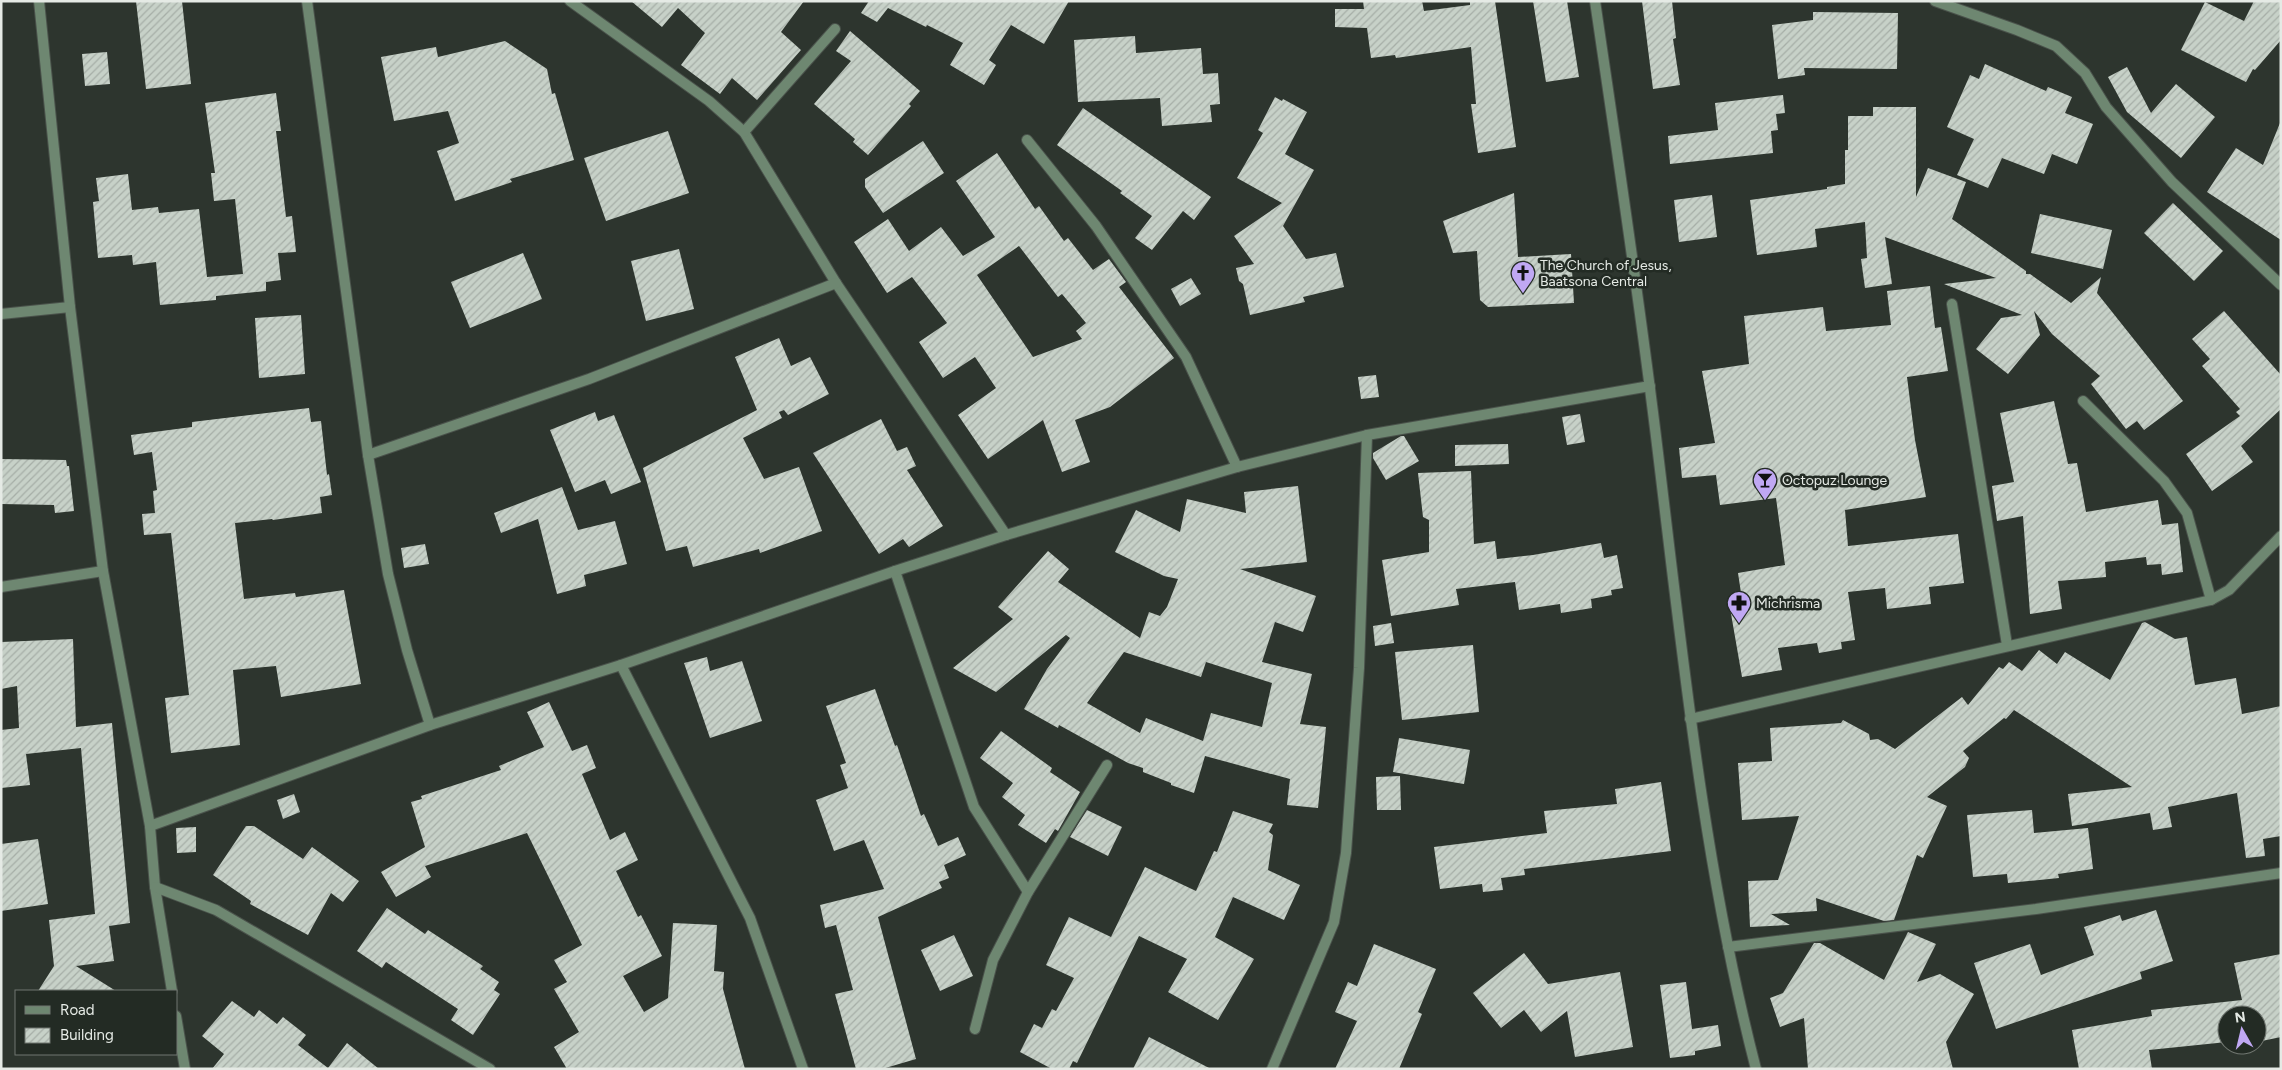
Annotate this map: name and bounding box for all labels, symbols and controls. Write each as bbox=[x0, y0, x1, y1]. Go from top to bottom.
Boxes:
place label: The Church of Jesus, Baatsona Central bbox=[1540, 257, 1672, 290]
church icon: The Church of Jesus, Baatsona Central bbox=[1510, 260, 1536, 294]
bar icon: Octopuz Lounge bbox=[1752, 467, 1778, 501]
place label: Octopuz Lounge bbox=[1782, 472, 1887, 489]
pharmacy icon: Michrisma bbox=[1726, 590, 1752, 624]
place label: Michrisma bbox=[1756, 595, 1820, 612]
legend bbox=[15, 990, 178, 1055]
text: Road bbox=[60, 1001, 95, 1019]
north arrow bbox=[2217, 1005, 2267, 1055]
text: N bbox=[2234, 1008, 2247, 1027]
text: Building bbox=[60, 1026, 114, 1044]

